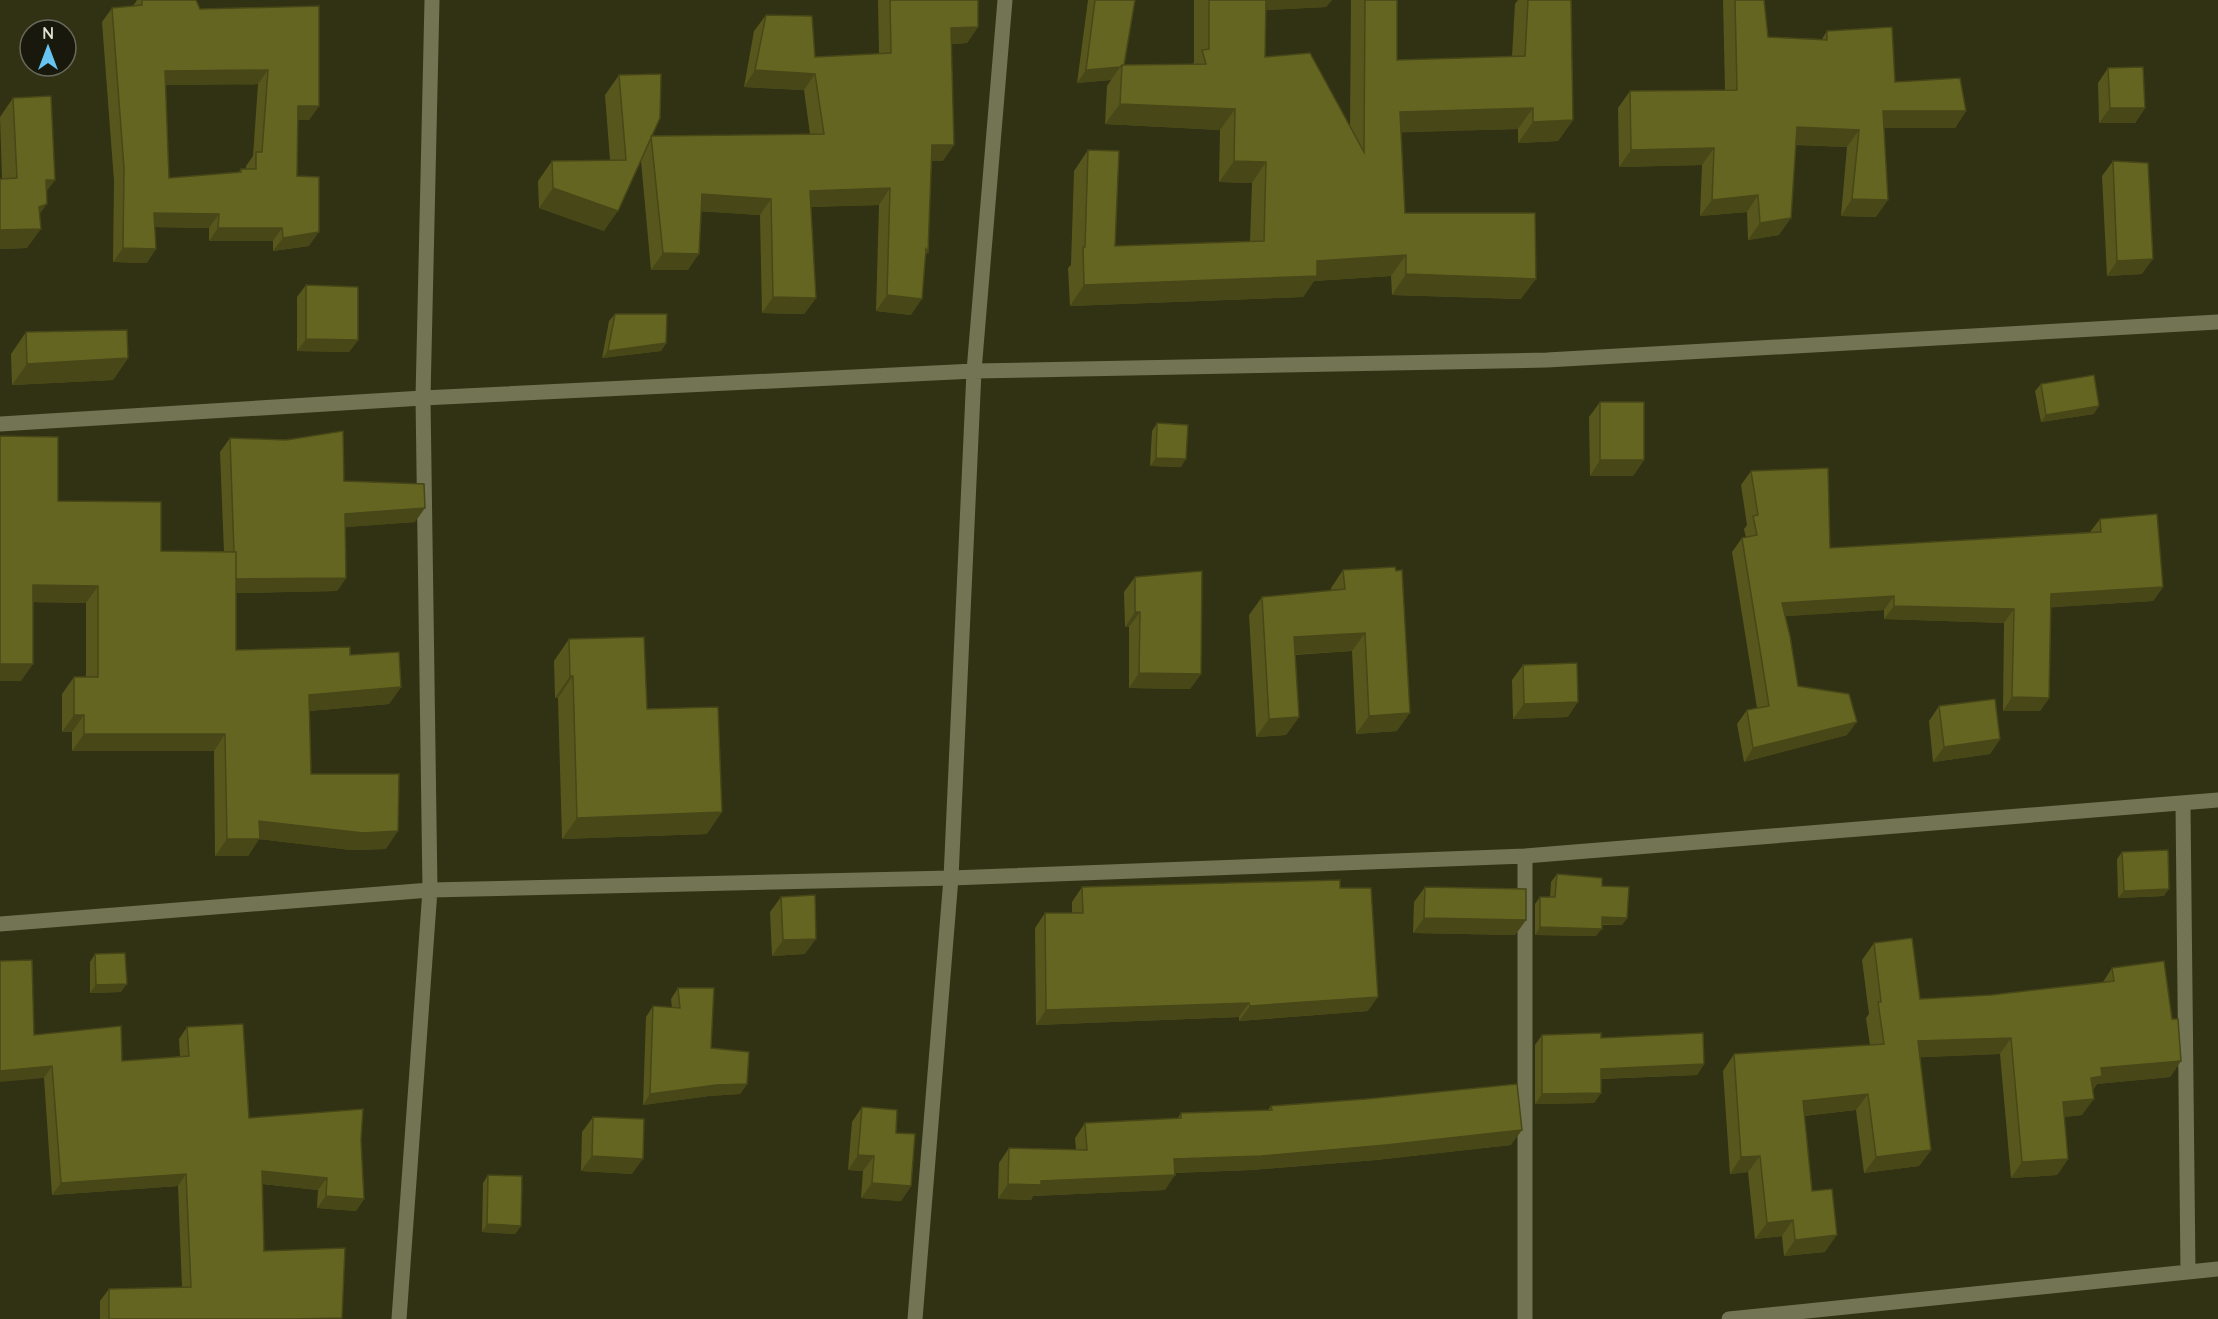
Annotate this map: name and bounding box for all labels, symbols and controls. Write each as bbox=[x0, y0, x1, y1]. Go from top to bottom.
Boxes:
north arrow bbox=[18, 18, 78, 78]
text: N bbox=[42, 23, 54, 43]

